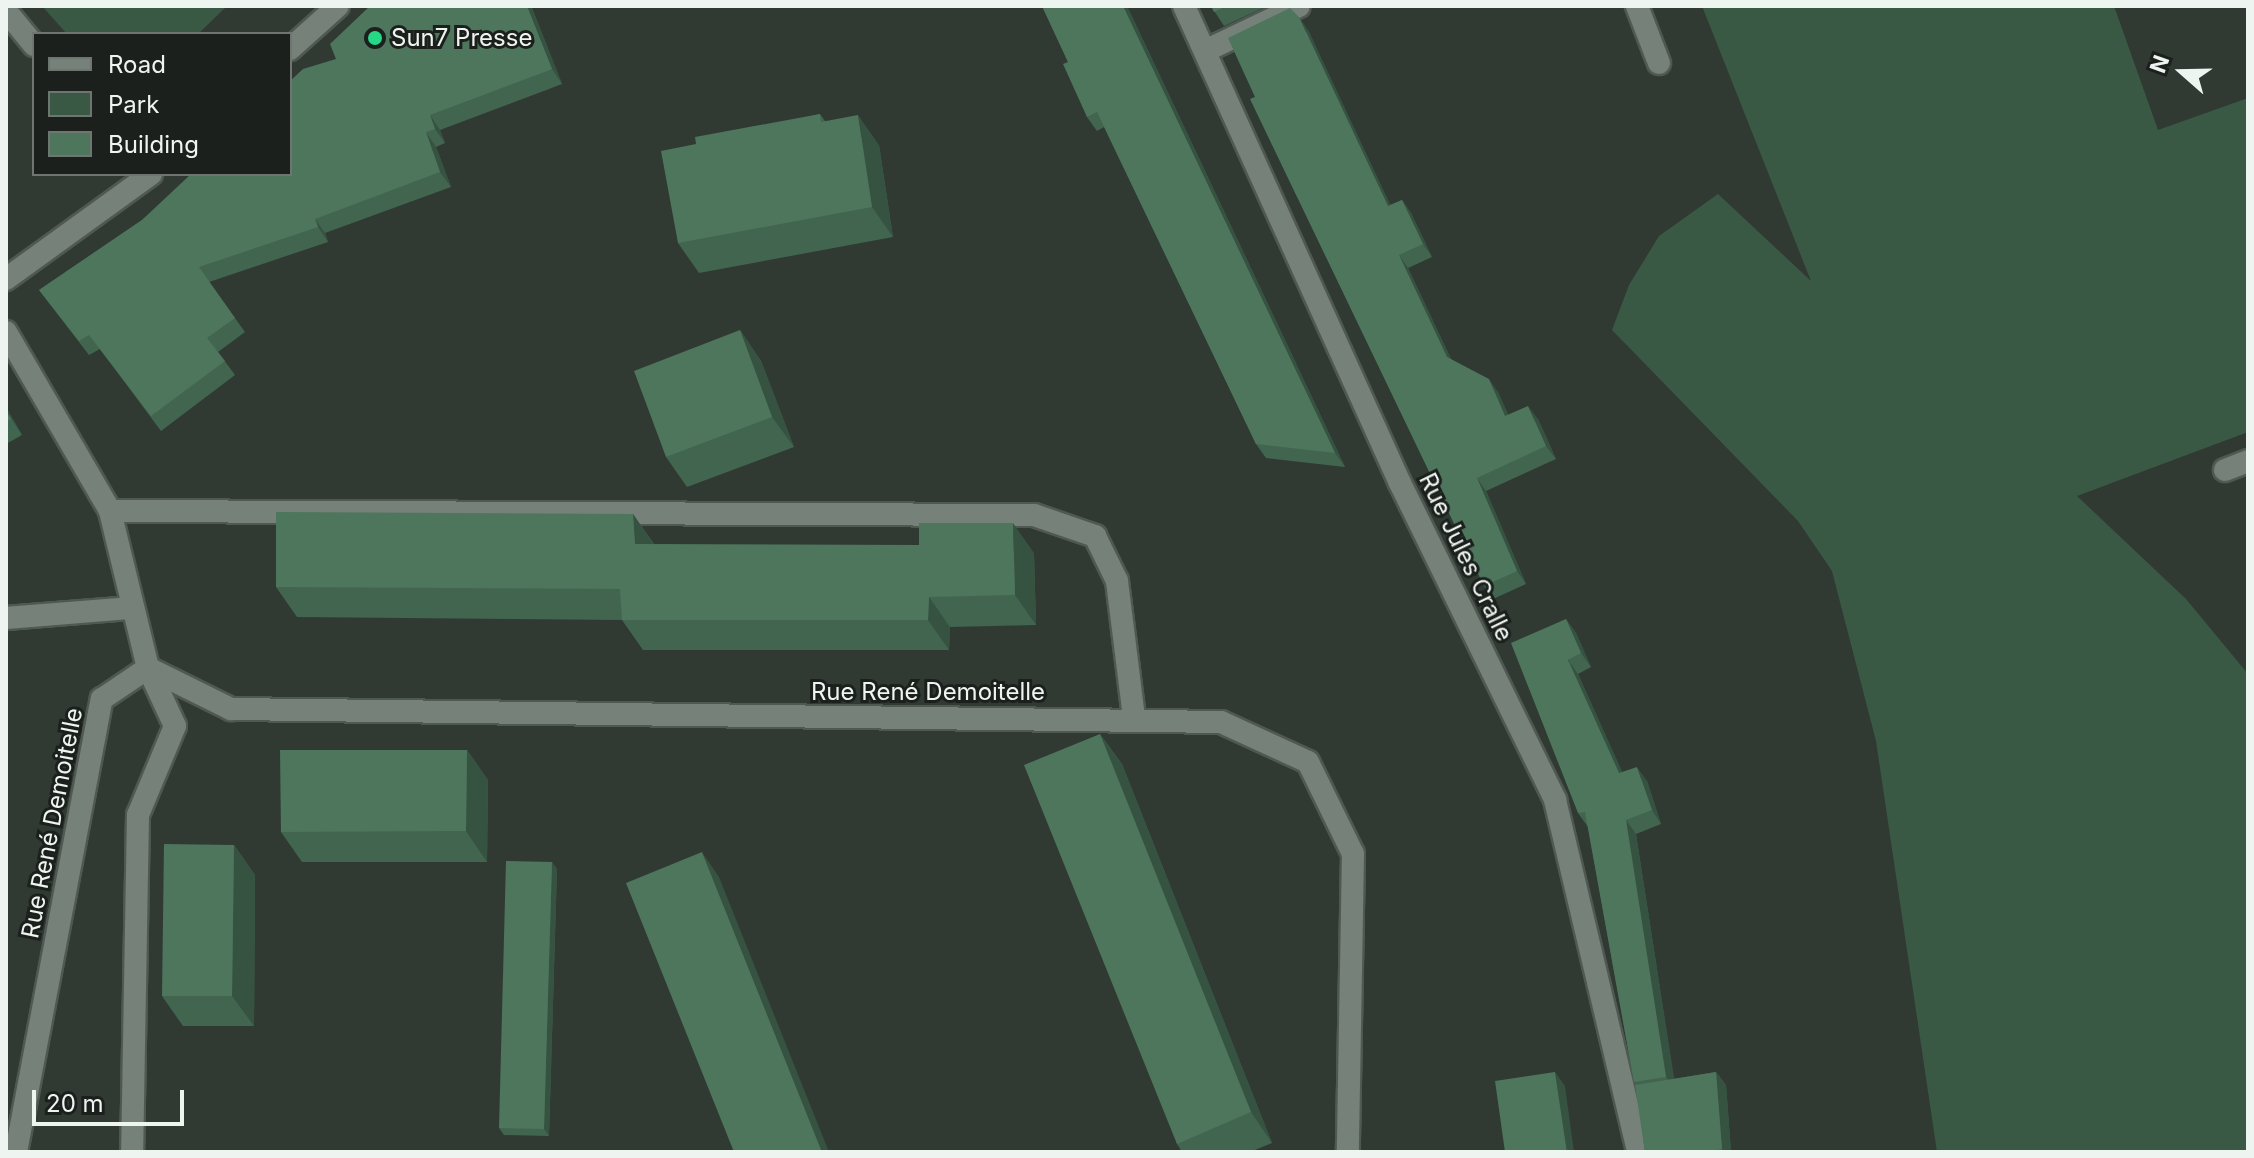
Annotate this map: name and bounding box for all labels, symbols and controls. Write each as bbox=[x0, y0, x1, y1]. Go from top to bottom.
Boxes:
place label: Sun7 Presse bbox=[391, 24, 532, 52]
marker: Sun7 Presse bbox=[366, 29, 384, 47]
legend bbox=[32, 32, 292, 176]
north arrow bbox=[2142, 32, 2222, 112]
text: Road bbox=[108, 50, 166, 79]
text: N bbox=[2144, 51, 2175, 76]
text: Park bbox=[108, 90, 159, 119]
text: Building bbox=[108, 130, 199, 159]
street label: Rue Jules Cralle bbox=[1413, 468, 1519, 646]
street label: Rue René Demoitelle bbox=[811, 678, 1045, 706]
street label: Rue René Demoitelle bbox=[16, 705, 88, 941]
scale bar bbox=[36, 1074, 188, 1124]
text: 20 m bbox=[46, 1089, 104, 1118]

